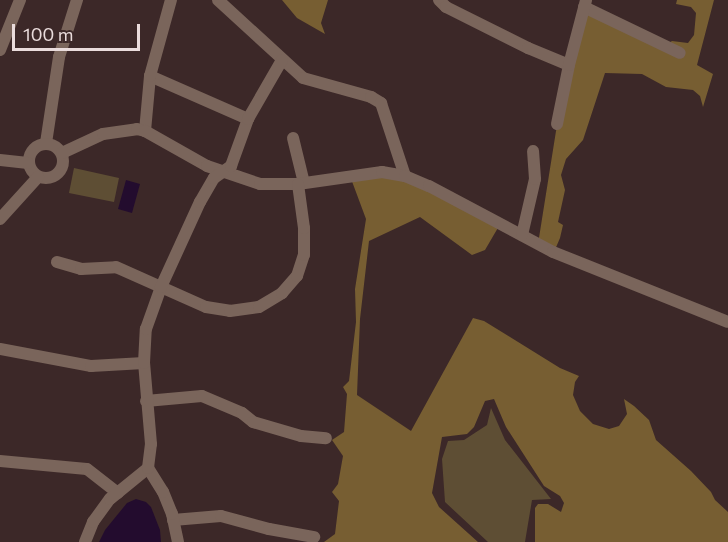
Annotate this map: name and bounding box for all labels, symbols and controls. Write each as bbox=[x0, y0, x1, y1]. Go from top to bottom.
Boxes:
scale bar bbox=[15, 12, 142, 50]
text: 100 m bbox=[23, 23, 73, 45]

